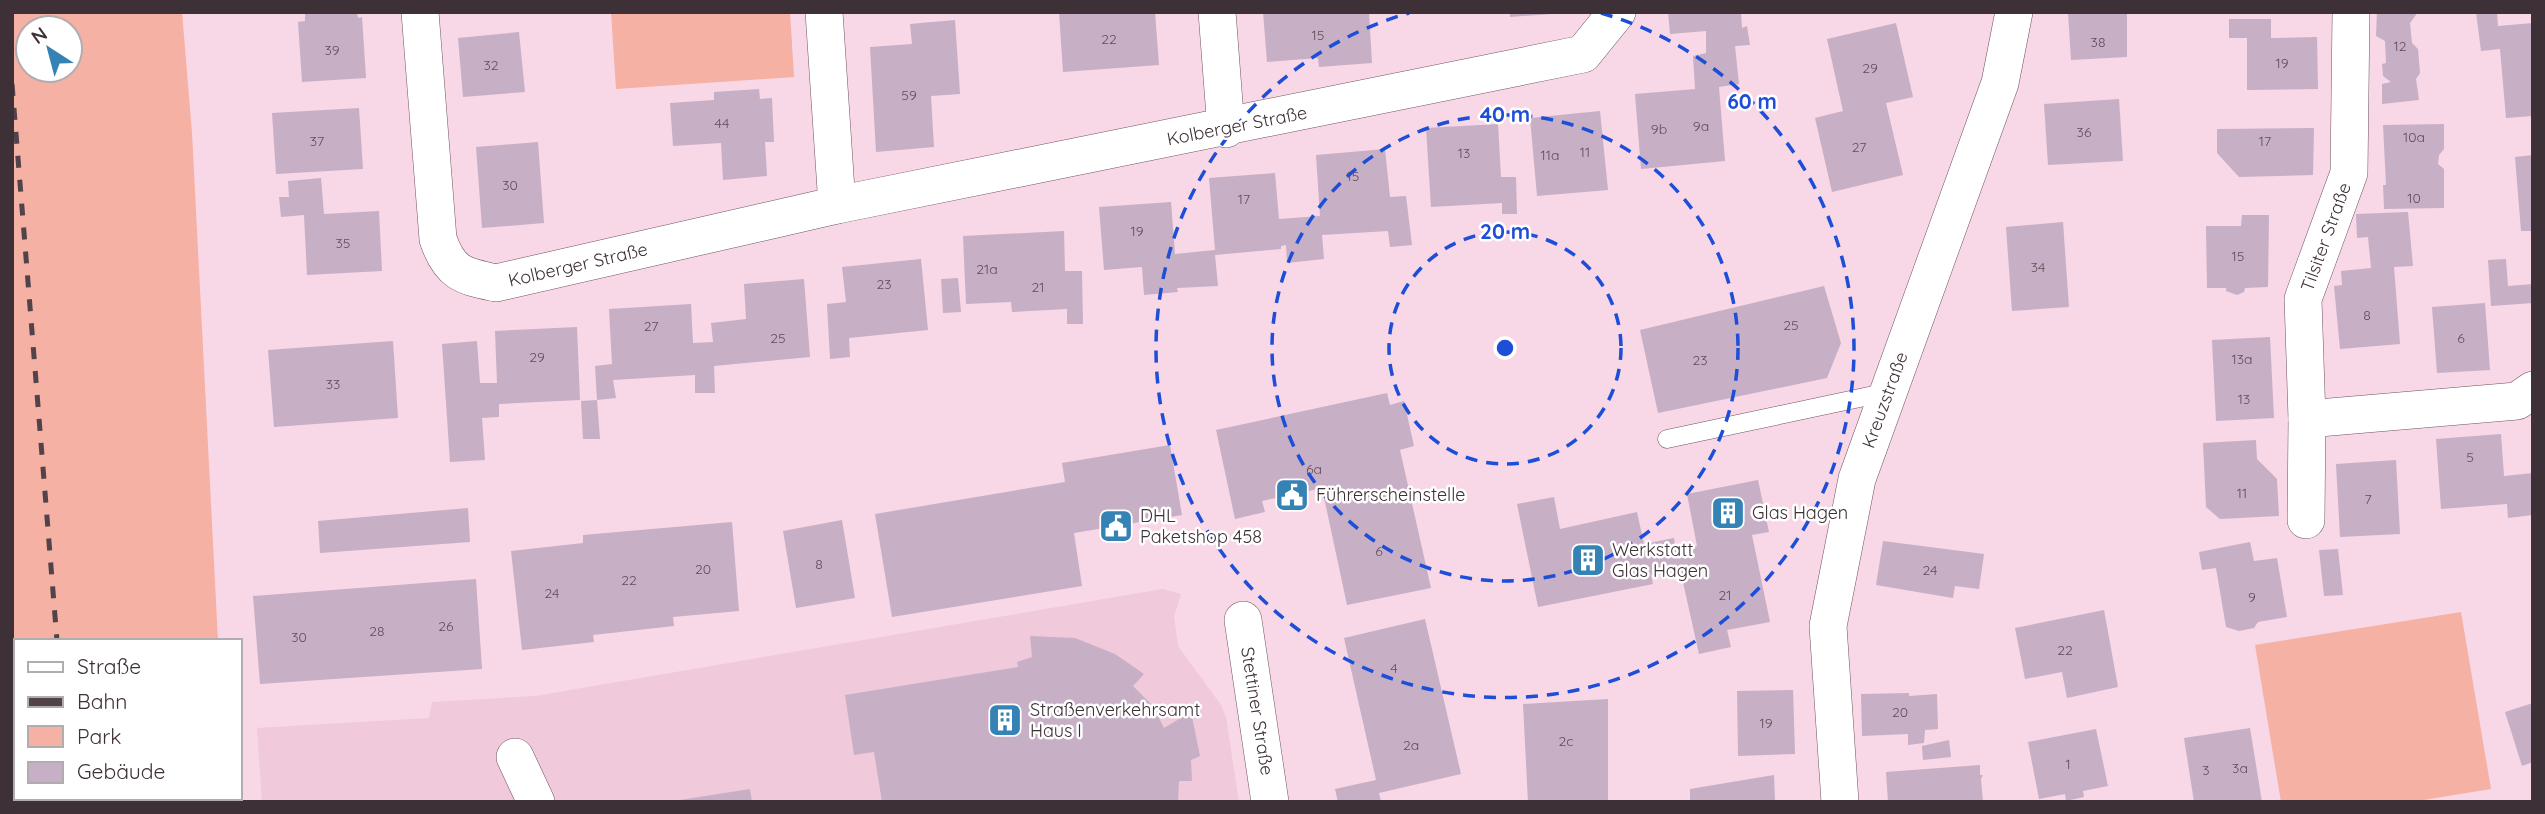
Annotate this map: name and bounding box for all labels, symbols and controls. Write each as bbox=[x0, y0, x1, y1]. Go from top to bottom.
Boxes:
north arrow bbox=[14, 14, 84, 84]
text: N bbox=[26, 21, 52, 49]
house number: 15 bbox=[1312, 26, 1324, 44]
house number: 22 bbox=[1101, 30, 1117, 48]
house number: 38 bbox=[2091, 33, 2105, 51]
house number: 12 bbox=[2394, 37, 2407, 55]
house number: 39 bbox=[324, 41, 340, 59]
house number: 19 bbox=[2276, 54, 2289, 72]
house number: 32 bbox=[483, 56, 499, 74]
house number: 29 bbox=[1862, 59, 1878, 77]
house number: 59 bbox=[901, 86, 917, 104]
text: 60 m bbox=[1727, 88, 1777, 114]
street label: Kolberger Straße bbox=[1165, 101, 1309, 150]
text: 40 m bbox=[1480, 101, 1530, 127]
house number: 44 bbox=[715, 114, 729, 132]
house number: 9a bbox=[1693, 117, 1709, 135]
house number: 9b bbox=[1651, 120, 1667, 138]
house number: 36 bbox=[2077, 123, 2092, 141]
house number: 10a bbox=[2403, 128, 2425, 146]
house number: 37 bbox=[310, 132, 324, 150]
house number: 17 bbox=[2259, 132, 2271, 150]
house number: 27 bbox=[1852, 138, 1866, 156]
house number: 11 bbox=[1580, 143, 1590, 161]
house number: 13 bbox=[1458, 144, 1470, 162]
house number: 11a bbox=[1541, 146, 1559, 164]
house number: 15 bbox=[1347, 167, 1359, 185]
house number: 30 bbox=[502, 176, 518, 194]
street label: Tilsiter Straße bbox=[2295, 179, 2356, 294]
house number: 10 bbox=[2407, 189, 2421, 207]
house number: 17 bbox=[1238, 190, 1250, 208]
text: 20 m bbox=[1480, 218, 1530, 244]
house number: 19 bbox=[1131, 222, 1144, 240]
house number: 35 bbox=[336, 234, 350, 252]
street label: Kolberger Straße bbox=[506, 237, 650, 292]
house number: 15 bbox=[2232, 247, 2244, 265]
house number: 34 bbox=[2031, 258, 2045, 276]
house number: 21a bbox=[976, 260, 998, 278]
house number: 23 bbox=[876, 275, 892, 293]
house number: 21 bbox=[1032, 278, 1044, 296]
house number: 8 bbox=[2363, 306, 2371, 324]
house number: 25 bbox=[1783, 316, 1799, 334]
house number: 27 bbox=[644, 317, 658, 335]
house number: 25 bbox=[770, 329, 786, 347]
house number: 6 bbox=[2457, 329, 2465, 347]
centre of rings bbox=[1493, 336, 1517, 360]
house number: 29 bbox=[529, 348, 545, 366]
street label: Kreuzstraße bbox=[1856, 349, 1913, 451]
house number: 13a bbox=[2232, 350, 2253, 368]
house number: 23 bbox=[1692, 351, 1708, 369]
house number: 33 bbox=[326, 375, 340, 393]
house number: 13 bbox=[2238, 390, 2250, 408]
house number: 5 bbox=[2466, 448, 2474, 466]
house number: 6a bbox=[1306, 460, 1322, 478]
public building icon: Führerscheinstelle bbox=[1273, 476, 1311, 514]
place label: Führerscheinstelle bbox=[1316, 483, 1465, 506]
house number: 11 bbox=[2237, 484, 2247, 502]
house number: 7 bbox=[2364, 490, 2372, 508]
building icon: Glas Hagen bbox=[1709, 494, 1747, 532]
place label: Glas Hagen bbox=[1752, 501, 1848, 524]
place label: DHL Paketshop 458 bbox=[1140, 504, 1262, 548]
public building icon: DHL Paketshop 458 bbox=[1097, 507, 1135, 545]
place label: Werkstatt Glas Hagen bbox=[1612, 538, 1708, 582]
building icon: Werkstatt Glas Hagen bbox=[1569, 541, 1607, 579]
house number: 6 bbox=[1375, 542, 1383, 560]
house number: 8 bbox=[815, 555, 823, 573]
house number: 20 bbox=[695, 560, 711, 578]
house number: 24 bbox=[1923, 561, 1937, 579]
house number: 22 bbox=[621, 571, 637, 589]
house number: 24 bbox=[545, 584, 559, 602]
house number: 21 bbox=[1719, 586, 1731, 604]
house number: 9 bbox=[2248, 588, 2256, 606]
house number: 26 bbox=[438, 617, 454, 635]
house number: 28 bbox=[369, 622, 385, 640]
house number: 30 bbox=[291, 628, 307, 646]
legend bbox=[14, 639, 242, 800]
house number: 22 bbox=[2057, 641, 2073, 659]
street label: Stettiner Straße bbox=[1236, 645, 1279, 777]
text: Straße bbox=[77, 653, 141, 679]
house number: 4 bbox=[1390, 659, 1398, 677]
text: Bahn bbox=[77, 688, 127, 714]
place label: Straßenverkehrsamt Haus I bbox=[1030, 698, 1200, 742]
building icon: Straßenverkehrsamt Haus I bbox=[986, 701, 1024, 739]
house number: 20 bbox=[1892, 703, 1908, 721]
house number: 19 bbox=[1760, 714, 1773, 732]
text: Park bbox=[77, 723, 121, 749]
house number: 2c bbox=[1558, 732, 1574, 750]
house number: 2a bbox=[1403, 736, 1419, 754]
house number: 1 bbox=[2065, 755, 2071, 773]
text: Gebäude bbox=[77, 758, 165, 784]
house number: 3a bbox=[2232, 759, 2248, 777]
house number: 3 bbox=[2202, 761, 2210, 779]

